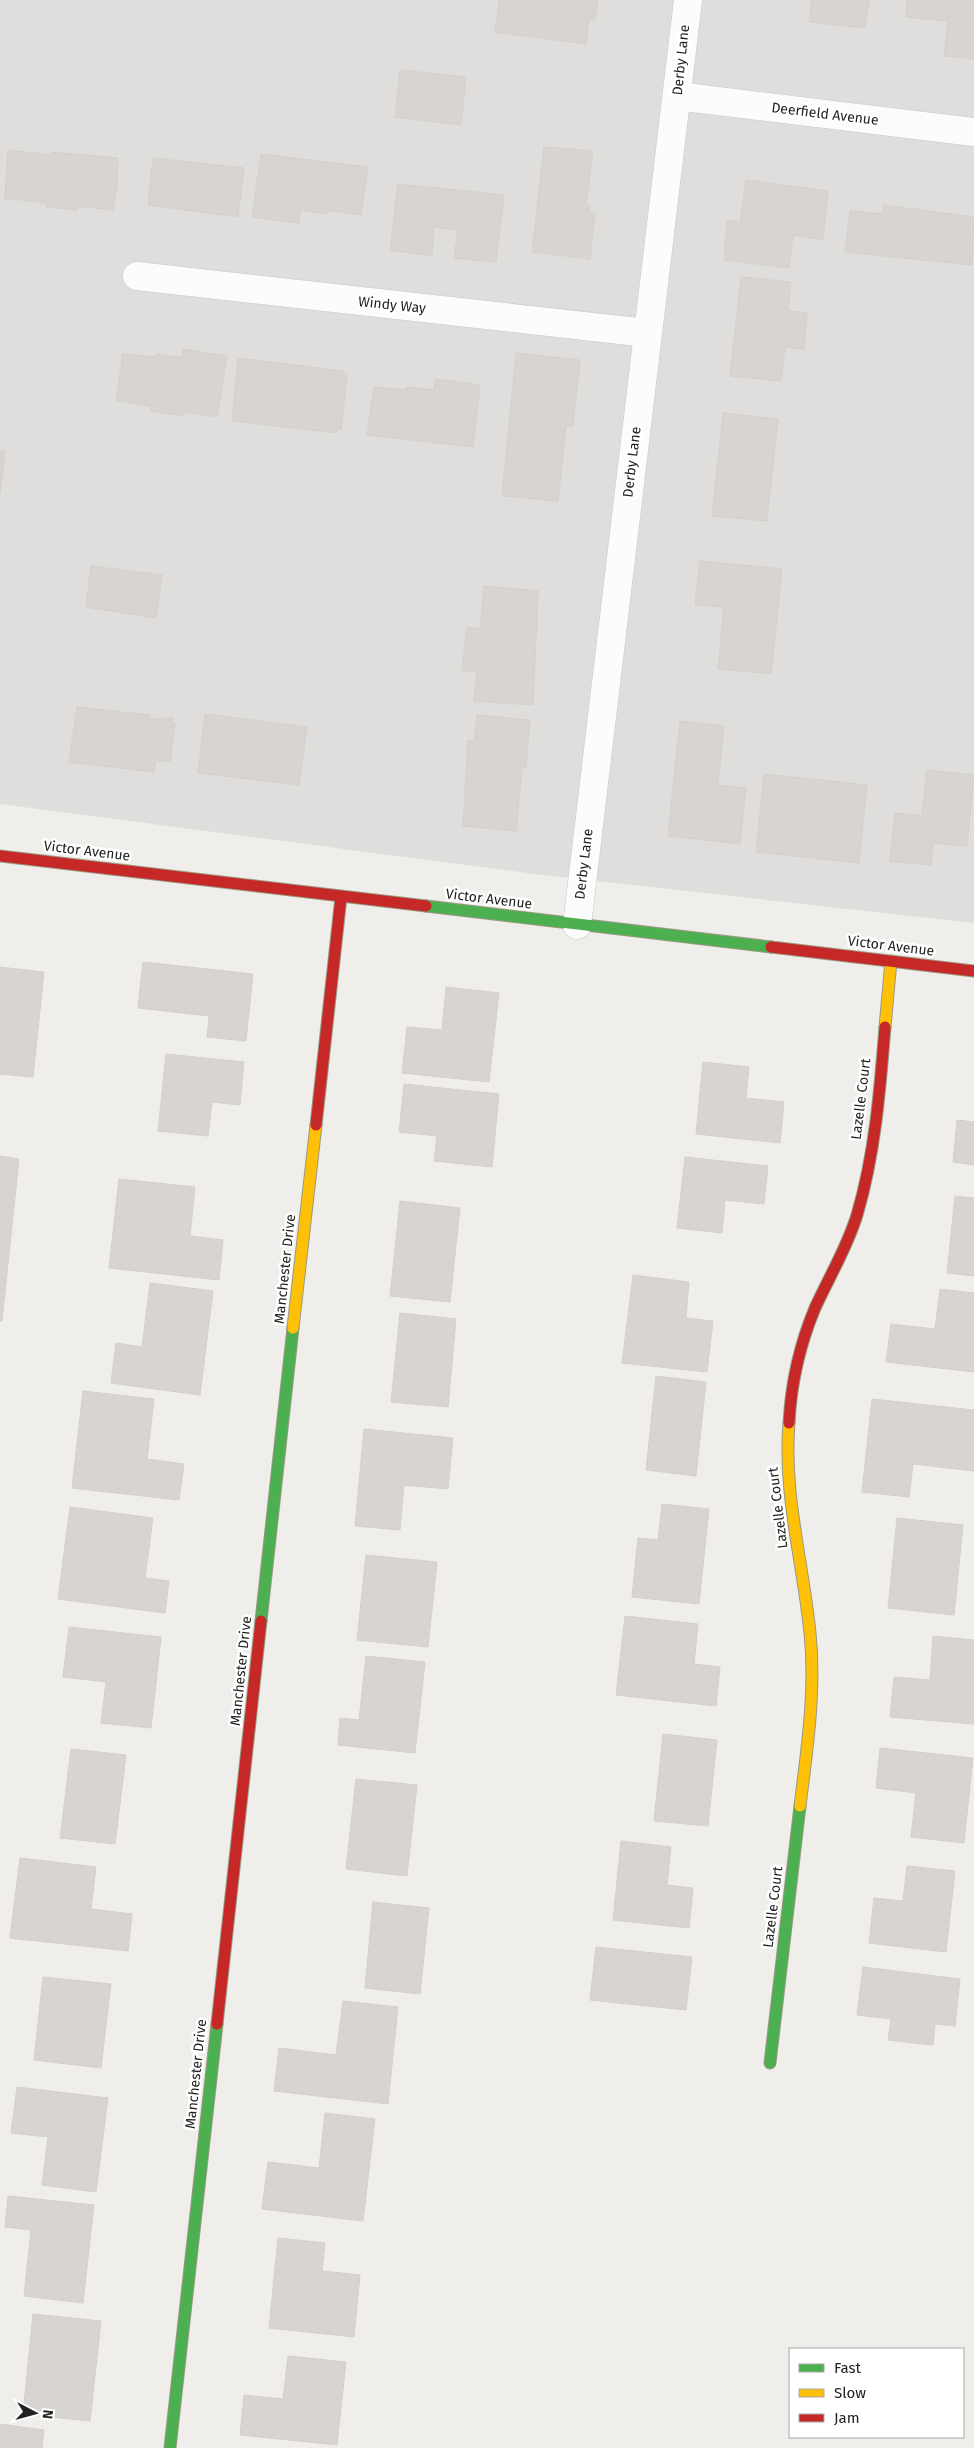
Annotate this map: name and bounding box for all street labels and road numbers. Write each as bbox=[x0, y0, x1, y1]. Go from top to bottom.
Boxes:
street label: Derby Lane bbox=[669, 24, 693, 96]
street label: Deerfield Avenue bbox=[770, 99, 880, 129]
street label: Windy Way bbox=[357, 293, 427, 317]
street label: Derby Lane bbox=[619, 426, 645, 498]
street label: Derby Lane bbox=[571, 828, 597, 900]
street label: Victor Avenue bbox=[43, 837, 131, 865]
street label: Victor Avenue bbox=[445, 885, 533, 913]
street label: Victor Avenue bbox=[847, 932, 935, 960]
street label: Lazelle Court bbox=[848, 1056, 875, 1141]
street label: Manchester Drive bbox=[271, 1213, 299, 1325]
street label: Lazelle Court bbox=[764, 1465, 791, 1550]
street label: Manchester Drive bbox=[227, 1615, 255, 1727]
street label: Lazelle Court bbox=[760, 1864, 787, 1949]
street label: Manchester Drive bbox=[182, 2018, 210, 2130]

